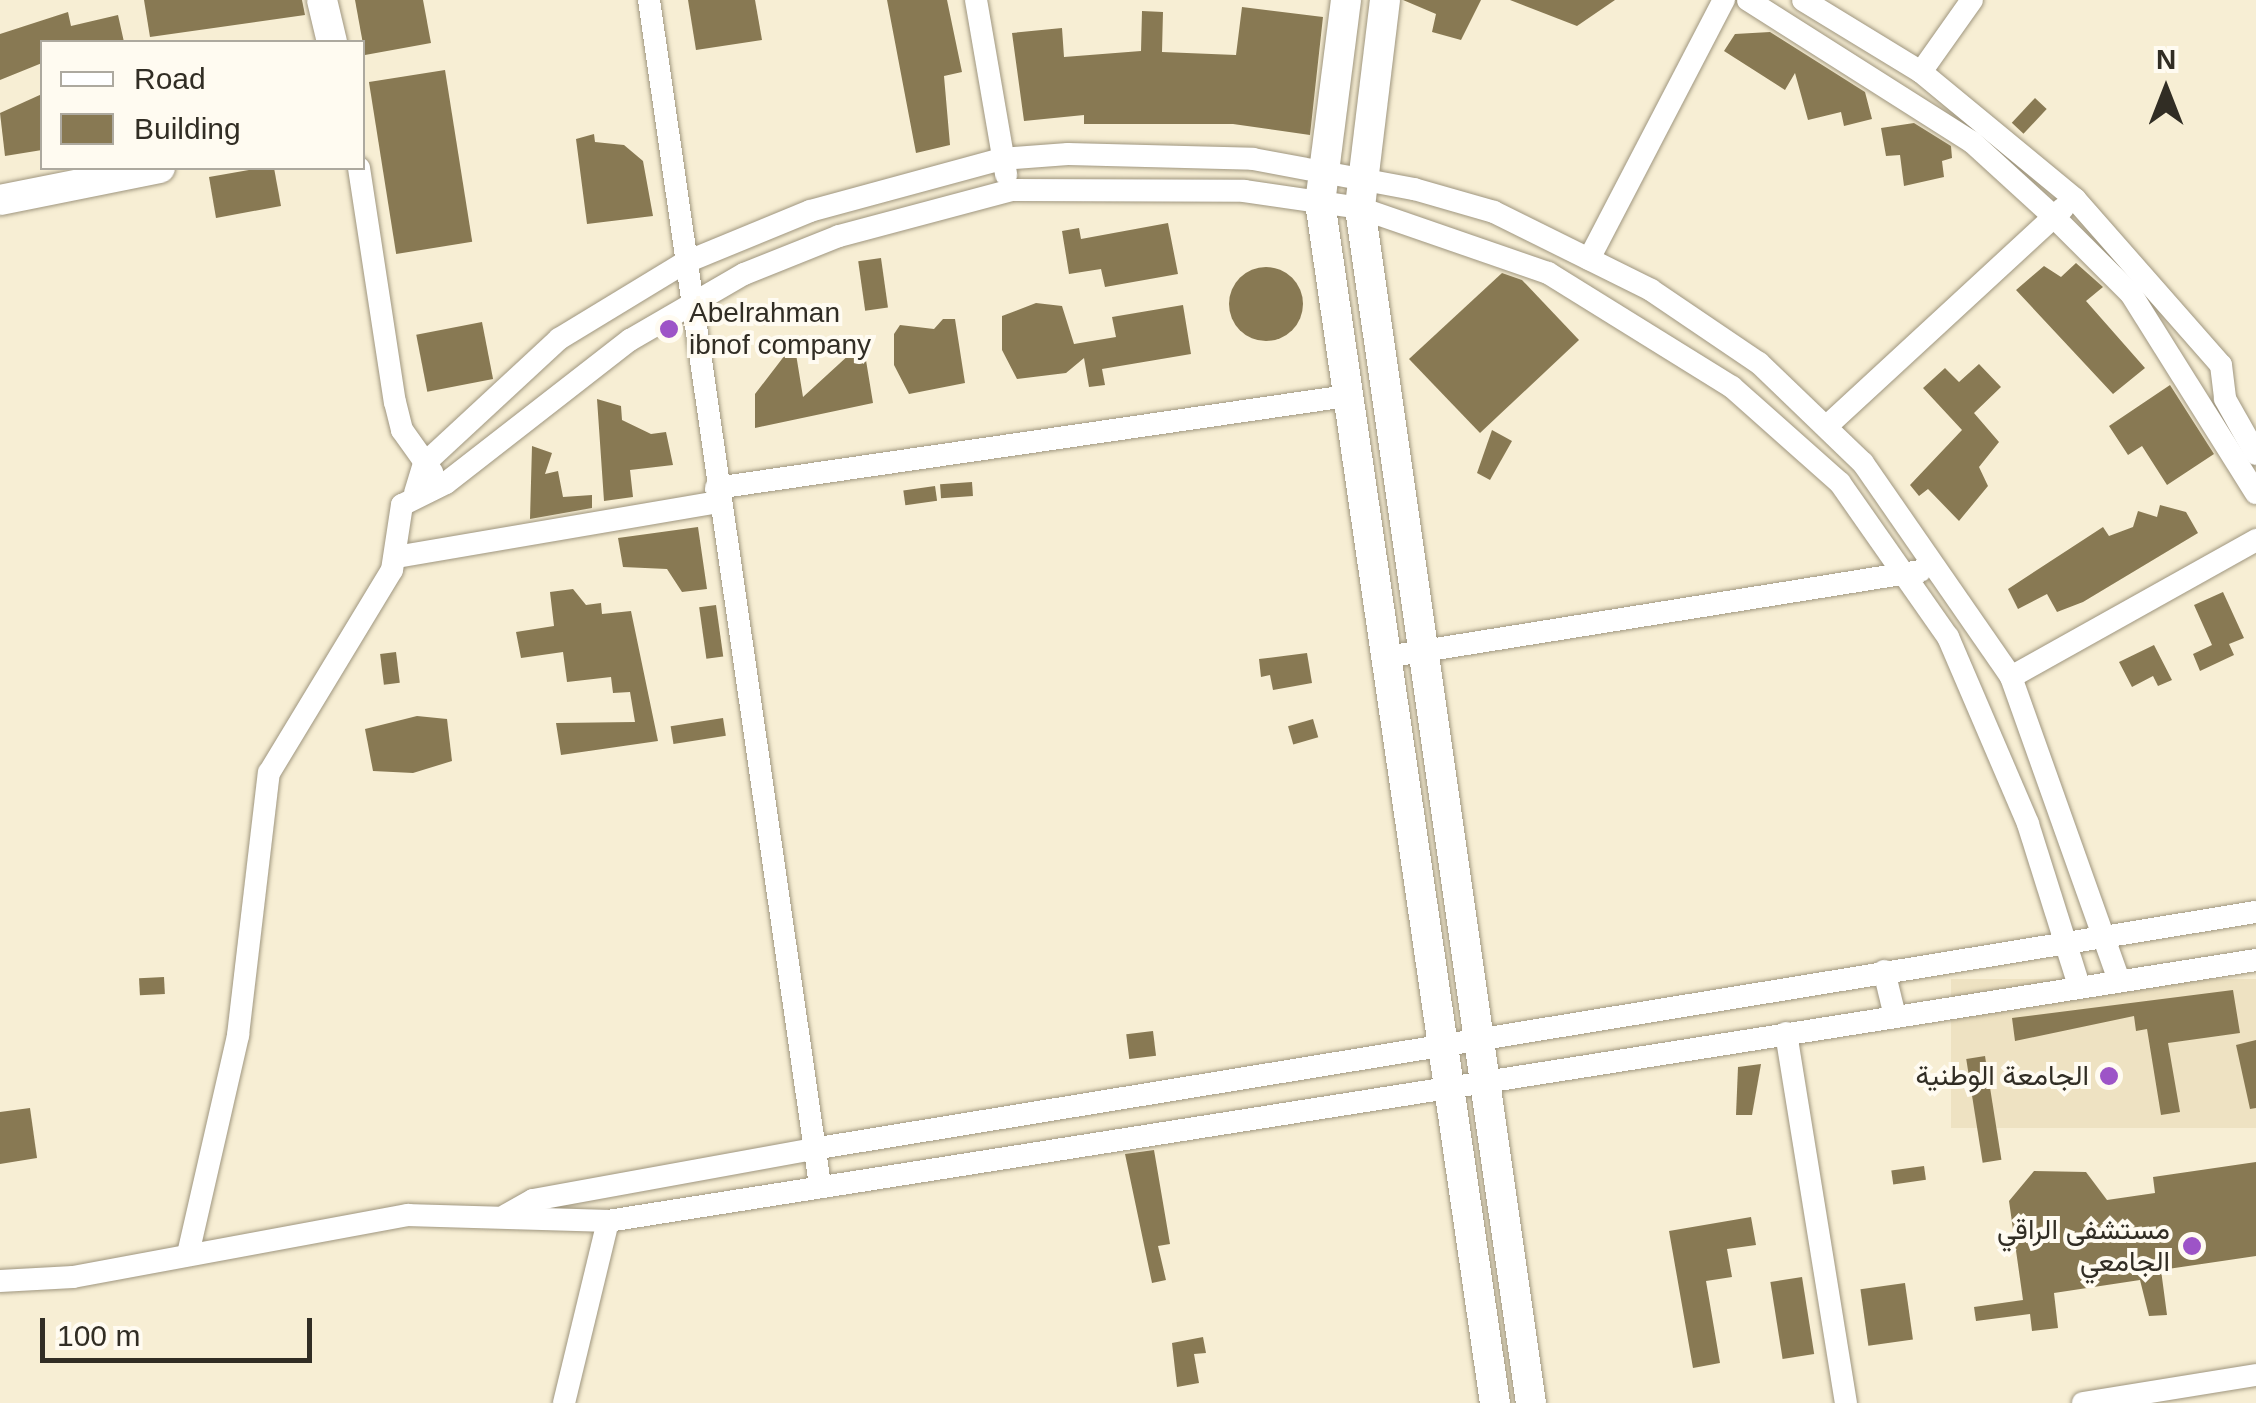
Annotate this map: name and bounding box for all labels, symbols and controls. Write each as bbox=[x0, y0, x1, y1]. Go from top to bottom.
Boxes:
legend bbox=[40, 40, 365, 170]
north arrow bbox=[2116, 40, 2216, 140]
text: N bbox=[2156, 44, 2176, 75]
text: Road bbox=[134, 62, 206, 95]
text: Building bbox=[134, 112, 241, 145]
place label: Abelrahman ibnof company bbox=[689, 296, 871, 362]
marker: Abelrahman ibnof company bbox=[658, 318, 680, 340]
place label: الجامعة الوطنية bbox=[1915, 1059, 2089, 1093]
marker: الجامعة الوطنية bbox=[2098, 1065, 2120, 1087]
place label: مستشفى الراقي الجامعي bbox=[1997, 1213, 2170, 1279]
marker: مستشفى الراقي الجامعي bbox=[2179, 1233, 2205, 1259]
scale bar bbox=[45, 1298, 318, 1360]
text: 100 m bbox=[57, 1319, 140, 1352]

